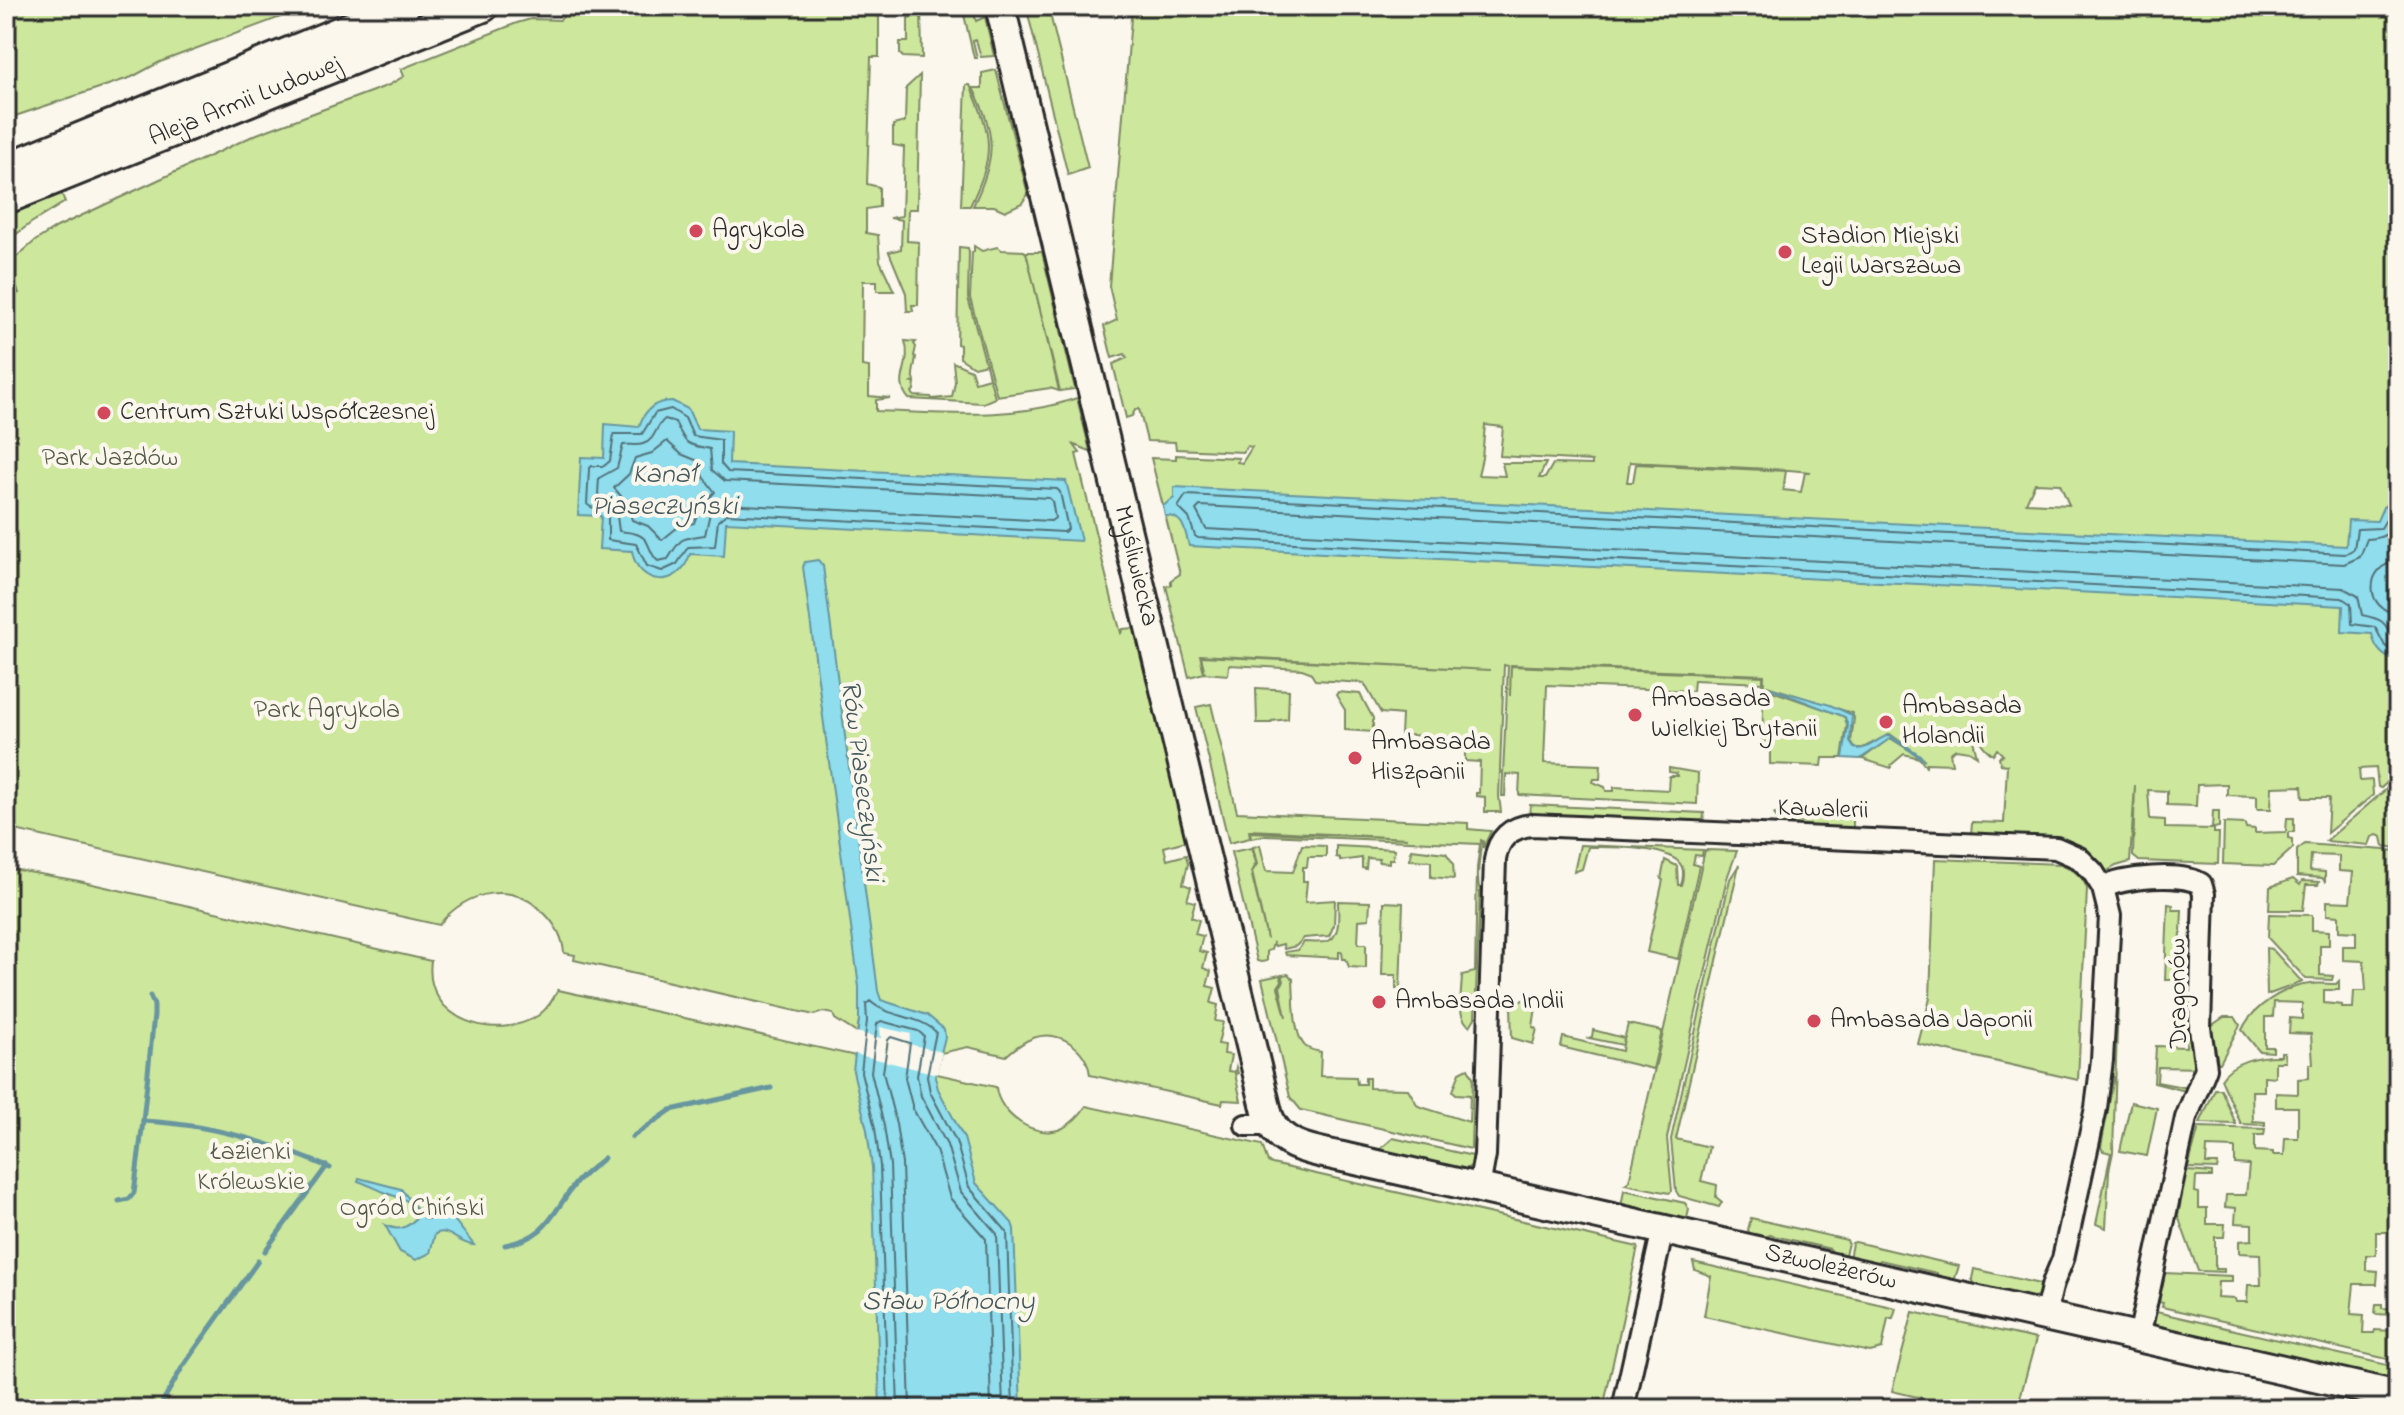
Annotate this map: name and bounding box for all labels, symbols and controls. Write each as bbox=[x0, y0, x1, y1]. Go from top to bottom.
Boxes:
street label: Aleja Armii Ludowej bbox=[143, 46, 348, 157]
place label: Agrykola bbox=[712, 212, 805, 250]
place label: Stadion Miejski Legii Warszawa bbox=[1801, 218, 1961, 286]
marker: Agrykola bbox=[687, 222, 705, 240]
marker: Stadion Miejski Legii Warszawa bbox=[1776, 243, 1794, 261]
place label: Centrum Sztuki Współczesnej bbox=[120, 394, 435, 432]
marker: Centrum Sztuki Współczesnej bbox=[95, 404, 113, 422]
park label: Park Jazdów bbox=[42, 440, 178, 478]
water label: Kanał Piaseczyński bbox=[591, 455, 740, 528]
street label: Myśliwiecka bbox=[1102, 502, 1168, 630]
water label: Rów Piaseczyński bbox=[828, 678, 894, 887]
place label: Ambasada Wielkiej Brytanii bbox=[1651, 681, 1818, 749]
place label: Ambasada Holandii bbox=[1902, 688, 2022, 756]
park label: Park Agrykola bbox=[254, 692, 400, 730]
marker: Ambasada Wielkiej Brytanii bbox=[1626, 706, 1644, 724]
marker: Ambasada Holandii bbox=[1877, 713, 1895, 731]
place label: Ambasada Hiszpanii bbox=[1371, 724, 1491, 792]
marker: Ambasada Hiszpanii bbox=[1346, 749, 1364, 767]
street label: Kawalerii bbox=[1777, 789, 1869, 831]
street label: Dragonów bbox=[2159, 938, 2199, 1049]
place label: Ambasada Indii bbox=[1395, 983, 1564, 1021]
marker: Ambasada Indii bbox=[1370, 993, 1388, 1011]
place label: Ambasada Japonii bbox=[1830, 1002, 2033, 1040]
marker: Ambasada Japonii bbox=[1805, 1012, 1823, 1030]
park label: Łazienki Królewskie bbox=[197, 1134, 305, 1202]
park label: Ogród Chiński bbox=[340, 1190, 484, 1228]
street label: Szwoleżerów bbox=[1761, 1234, 1900, 1301]
water label: Staw Północny bbox=[862, 1282, 1035, 1323]

